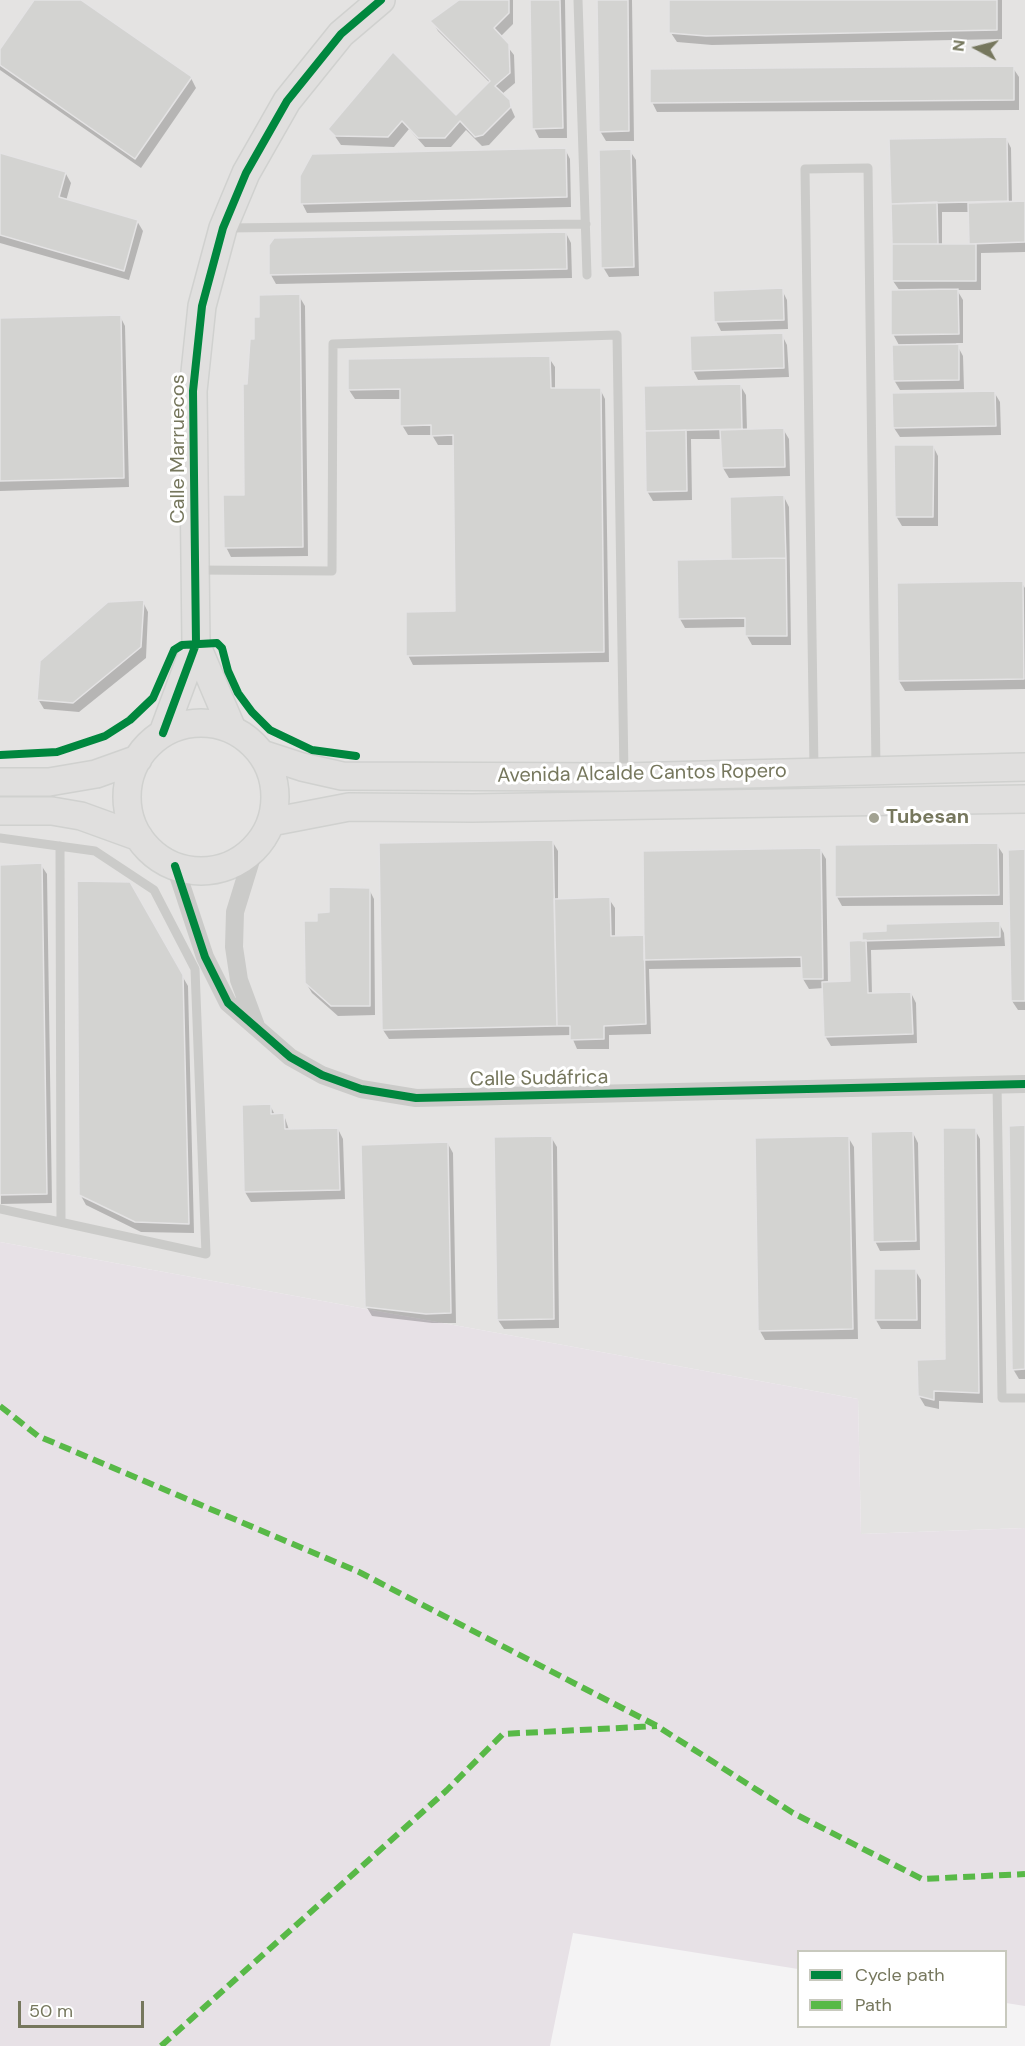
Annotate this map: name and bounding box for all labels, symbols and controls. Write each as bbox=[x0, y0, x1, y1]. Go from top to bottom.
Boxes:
north arrow bbox=[947, 18, 1007, 78]
text: N bbox=[948, 39, 970, 53]
street label: Calle Marruecos bbox=[167, 374, 191, 524]
street label: Avenida Alcalde Cantos Ropero bbox=[497, 759, 787, 789]
place label: Tubesan bbox=[886, 806, 969, 830]
marker: Tubesan bbox=[867, 811, 881, 825]
street label: Calle Sudáfrica bbox=[469, 1066, 609, 1092]
legend bbox=[797, 1950, 1007, 2028]
text: Cycle path bbox=[855, 1963, 945, 1987]
scale bar bbox=[21, 1989, 147, 2027]
text: Path bbox=[855, 1993, 892, 2017]
text: 50 m bbox=[29, 1999, 73, 2023]

